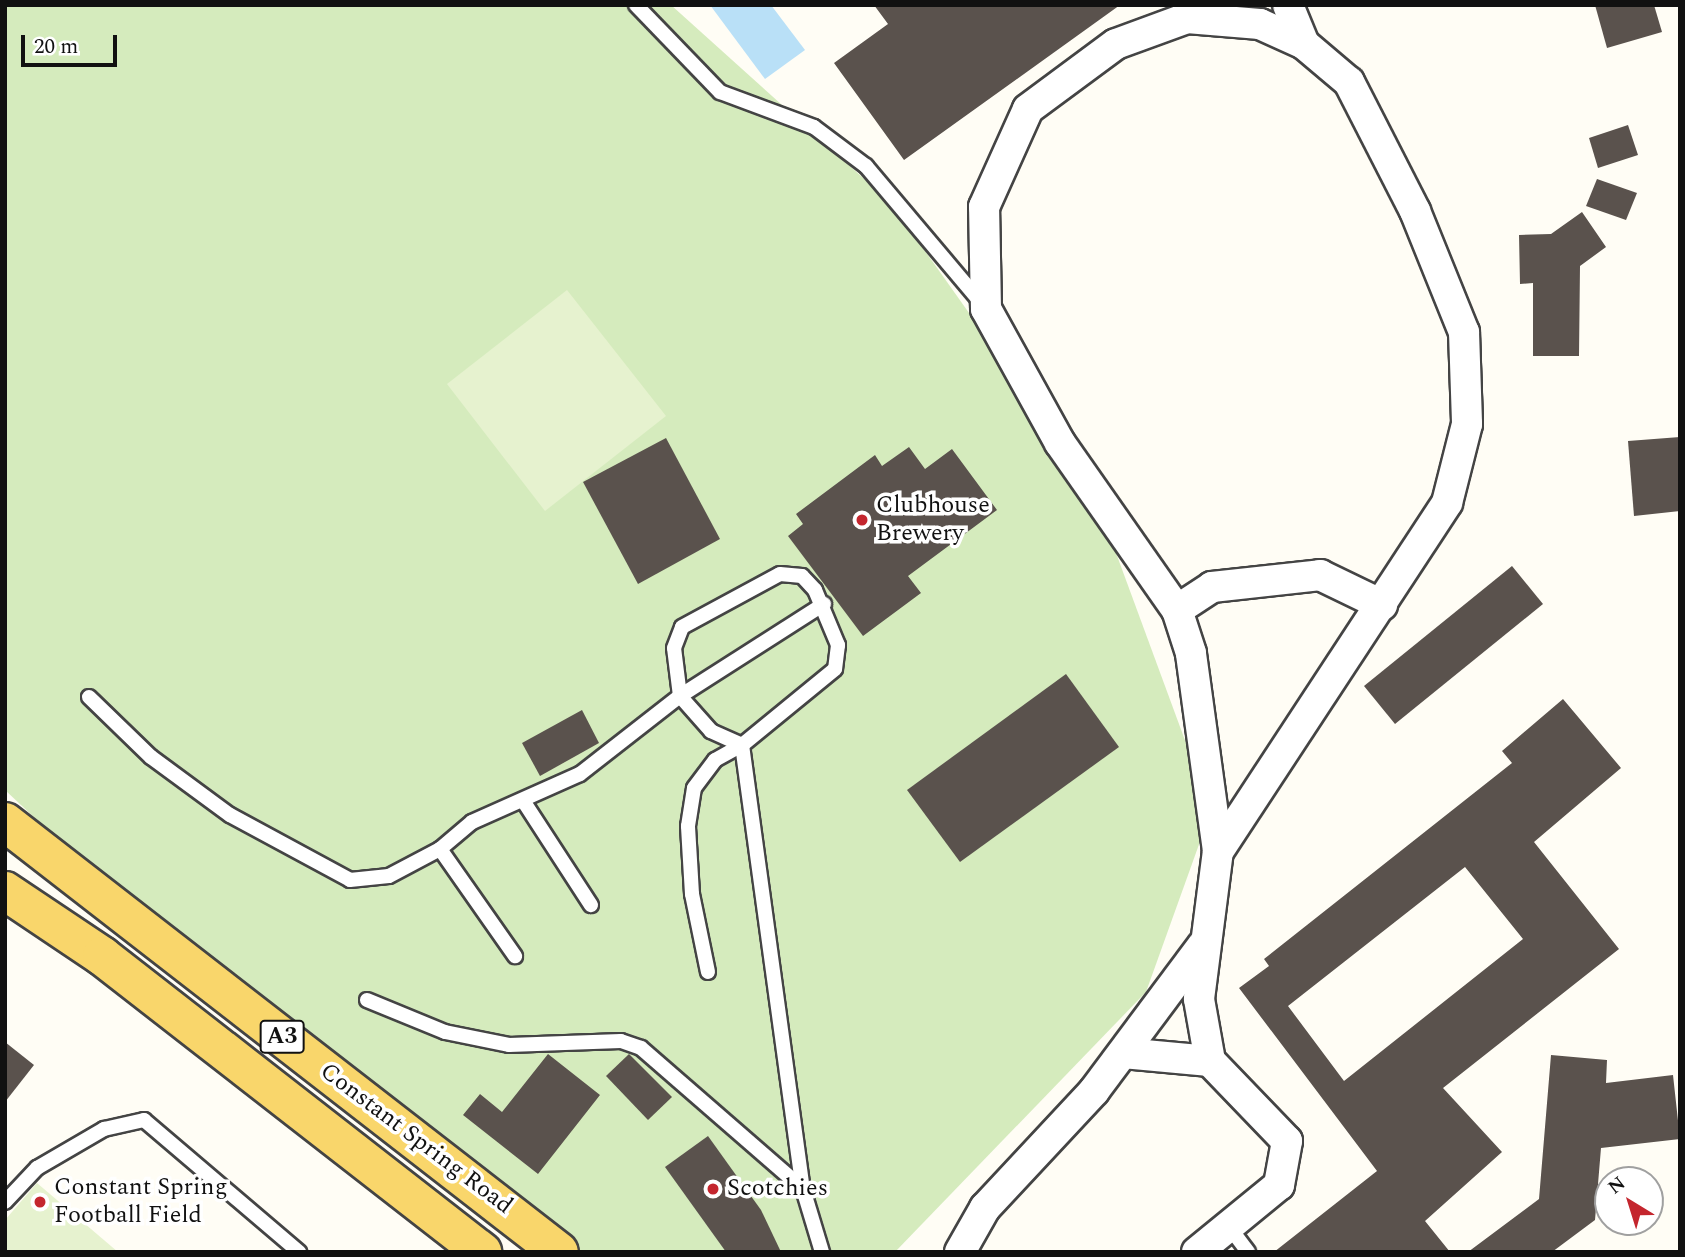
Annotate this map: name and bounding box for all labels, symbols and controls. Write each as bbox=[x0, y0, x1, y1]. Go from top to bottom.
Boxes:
scale bar bbox=[24, 21, 121, 65]
text: 20 m bbox=[34, 31, 78, 63]
place label: Clubhouse Brewery bbox=[876, 492, 990, 548]
marker: Clubhouse Brewery bbox=[854, 512, 870, 528]
road number: A3 bbox=[259, 1018, 305, 1056]
street label: Constant Spring Road bbox=[314, 1057, 518, 1221]
north arrow bbox=[1594, 1166, 1664, 1236]
text: N bbox=[1602, 1169, 1632, 1202]
place label: Constant Spring Football Field bbox=[54, 1174, 228, 1230]
place label: Scotchies bbox=[727, 1175, 828, 1203]
marker: Scotchies bbox=[705, 1181, 721, 1197]
marker: Constant Spring Football Field bbox=[32, 1194, 48, 1210]

